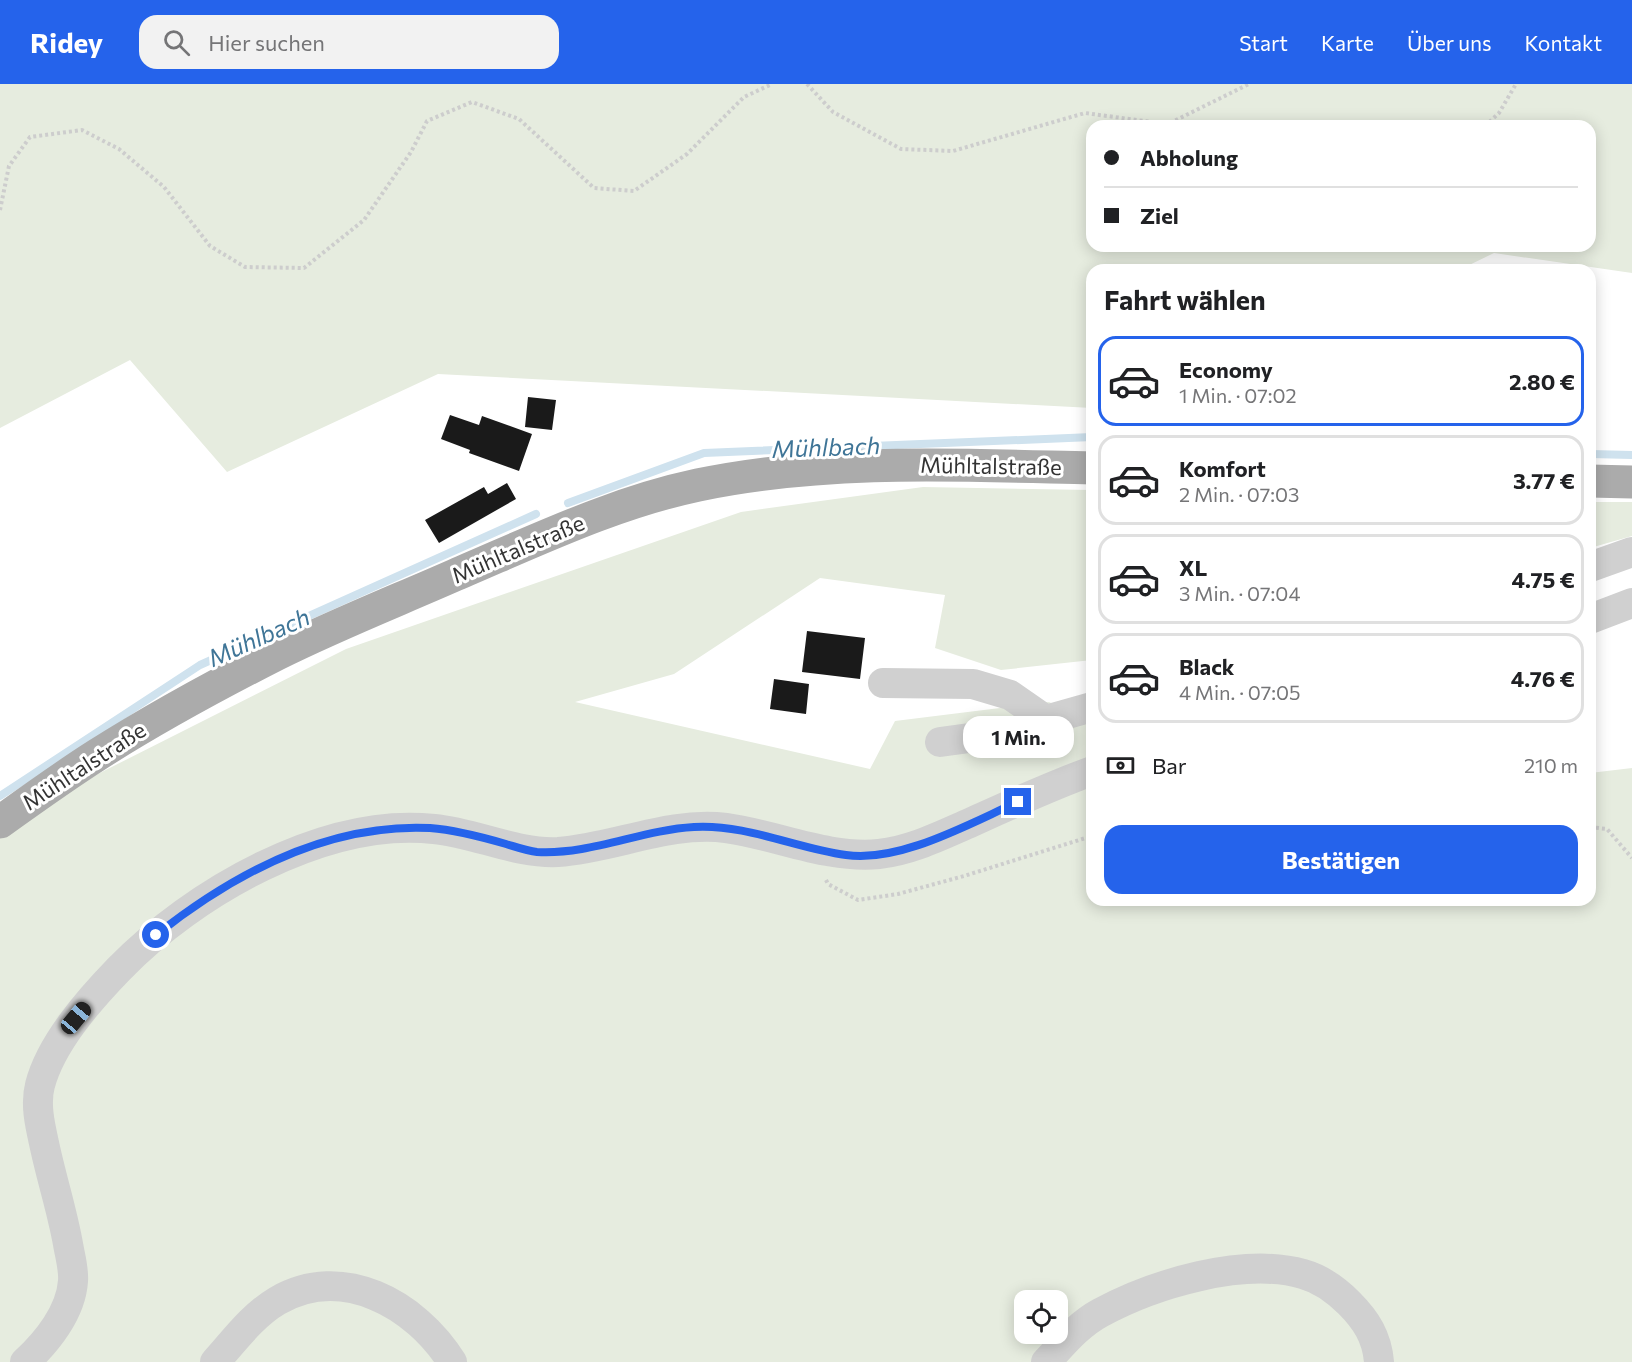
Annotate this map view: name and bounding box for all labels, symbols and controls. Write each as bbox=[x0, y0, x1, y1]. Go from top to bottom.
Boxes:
search box bbox=[139, 15, 559, 69]
text: Ridey bbox=[30, 25, 103, 59]
icon: search bbox=[160, 26, 193, 59]
text: Hier suchen bbox=[208, 29, 325, 56]
text: Start bbox=[1239, 30, 1288, 55]
text: Karte bbox=[1321, 30, 1374, 55]
text: Über uns bbox=[1407, 30, 1491, 55]
text: Kontakt bbox=[1524, 30, 1602, 55]
text: Abholung bbox=[1140, 144, 1238, 171]
text: Ziel bbox=[1140, 202, 1179, 229]
text: Fahrt wählen bbox=[1104, 283, 1266, 316]
icon: car bbox=[1107, 354, 1161, 408]
text: Economy bbox=[1179, 356, 1273, 383]
text: 2.80 € bbox=[1509, 368, 1575, 395]
text: 1 Min. · 07:02 bbox=[1179, 383, 1297, 407]
water label: Mühlbach bbox=[771, 430, 881, 463]
street label: Mühltalstraße bbox=[920, 451, 1062, 480]
icon: car bbox=[1107, 453, 1161, 507]
text: Komfort bbox=[1179, 455, 1266, 482]
text: 3.77 € bbox=[1513, 467, 1575, 494]
text: 2 Min. · 07:03 bbox=[1179, 482, 1299, 506]
street label: Mühltalstraße bbox=[447, 508, 588, 589]
icon: car bbox=[1107, 552, 1161, 606]
text: XL bbox=[1179, 554, 1207, 581]
text: 4.75 € bbox=[1512, 566, 1575, 593]
text: 3 Min. · 07:04 bbox=[1179, 581, 1300, 605]
water label: Mühlbach bbox=[203, 601, 314, 672]
icon: car bbox=[1107, 651, 1161, 705]
text: Black bbox=[1179, 653, 1234, 680]
text: 4.76 € bbox=[1511, 665, 1575, 692]
text: 4 Min. · 07:05 bbox=[1179, 680, 1300, 704]
callout: 1 Min. bbox=[962, 715, 1074, 757]
street label: Mühltalstraße bbox=[17, 716, 150, 815]
text: 1 Min. bbox=[991, 725, 1046, 749]
icon: cash bbox=[1104, 749, 1137, 782]
text: Bar bbox=[1152, 752, 1187, 779]
text: 210 m bbox=[1524, 753, 1578, 777]
route end bbox=[1004, 788, 1031, 815]
button: Bestätigen bbox=[1104, 825, 1578, 894]
route start bbox=[142, 921, 169, 948]
car bbox=[58, 998, 94, 1038]
map controls bbox=[1014, 1290, 1068, 1344]
button: locate bbox=[1014, 1290, 1068, 1344]

